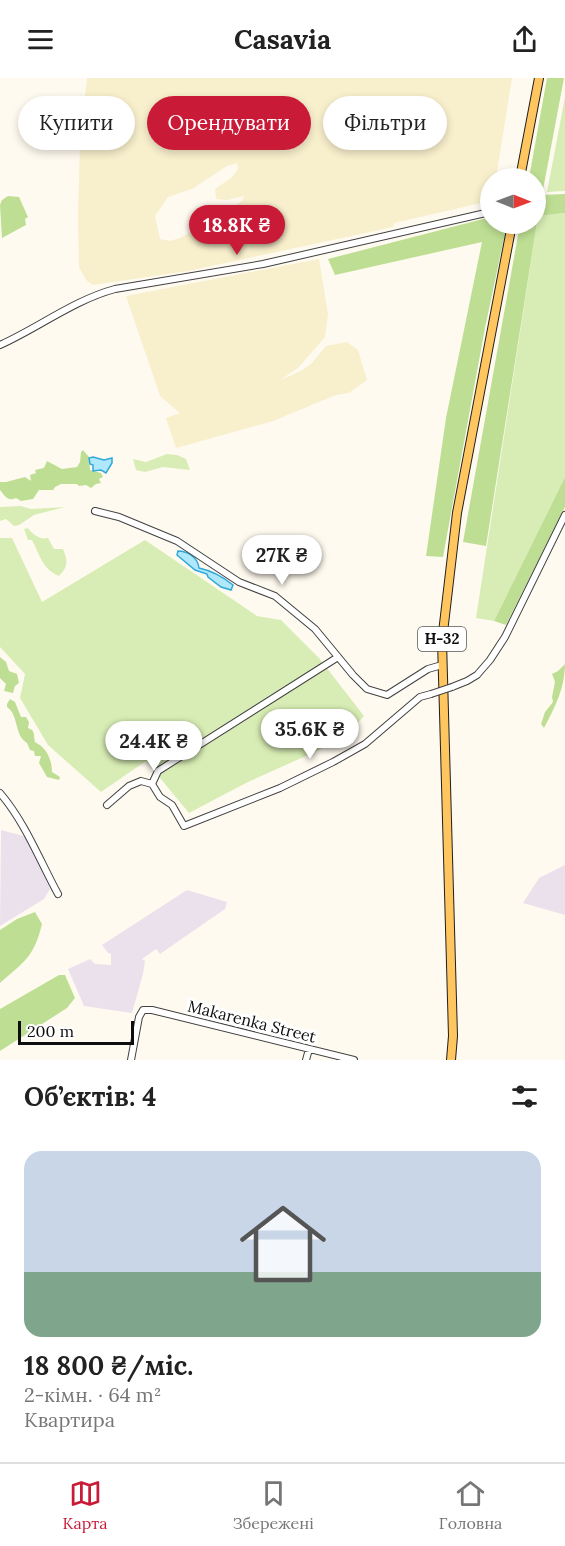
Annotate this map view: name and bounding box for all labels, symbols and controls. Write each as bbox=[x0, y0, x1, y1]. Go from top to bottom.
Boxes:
text: Casavia bbox=[234, 22, 331, 56]
icon: menu bbox=[24, 23, 57, 56]
icon: share bbox=[508, 23, 541, 56]
chip: Купити bbox=[18, 96, 135, 150]
chip: Орендувати bbox=[147, 96, 311, 150]
chip: Фільтри bbox=[323, 96, 447, 150]
north arrow bbox=[480, 168, 546, 234]
map controls bbox=[480, 168, 546, 234]
pin: 18.8K ₴ bbox=[182, 205, 292, 256]
text: 18.8K ₴ bbox=[203, 212, 271, 237]
pin: 27K ₴ bbox=[240, 535, 324, 586]
text: 27K ₴ bbox=[256, 542, 308, 567]
road number: Н-32 bbox=[418, 627, 466, 651]
pin: 35.6K ₴ bbox=[255, 709, 365, 760]
text: 35.6K ₴ bbox=[275, 716, 345, 741]
pin: 24.4K ₴ bbox=[99, 721, 209, 772]
text: 24.4K ₴ bbox=[119, 728, 189, 753]
street label: Makarenka Street bbox=[186, 995, 319, 1047]
scale bar bbox=[18, 1018, 134, 1046]
text: 200 m bbox=[27, 1021, 74, 1041]
text: Об’єктів: 4 bbox=[24, 1080, 156, 1113]
icon: filters bbox=[508, 1080, 541, 1113]
icon: home bbox=[229, 1190, 337, 1298]
text: 18 800 ₴/міс. bbox=[24, 1349, 193, 1382]
text: 2-кімн. · 64 m² bbox=[24, 1382, 161, 1407]
text: Квартира bbox=[24, 1407, 115, 1432]
tab: Карта bbox=[63, 1477, 108, 1533]
tab: Збережені bbox=[233, 1477, 314, 1533]
tab: Головна bbox=[439, 1477, 502, 1533]

